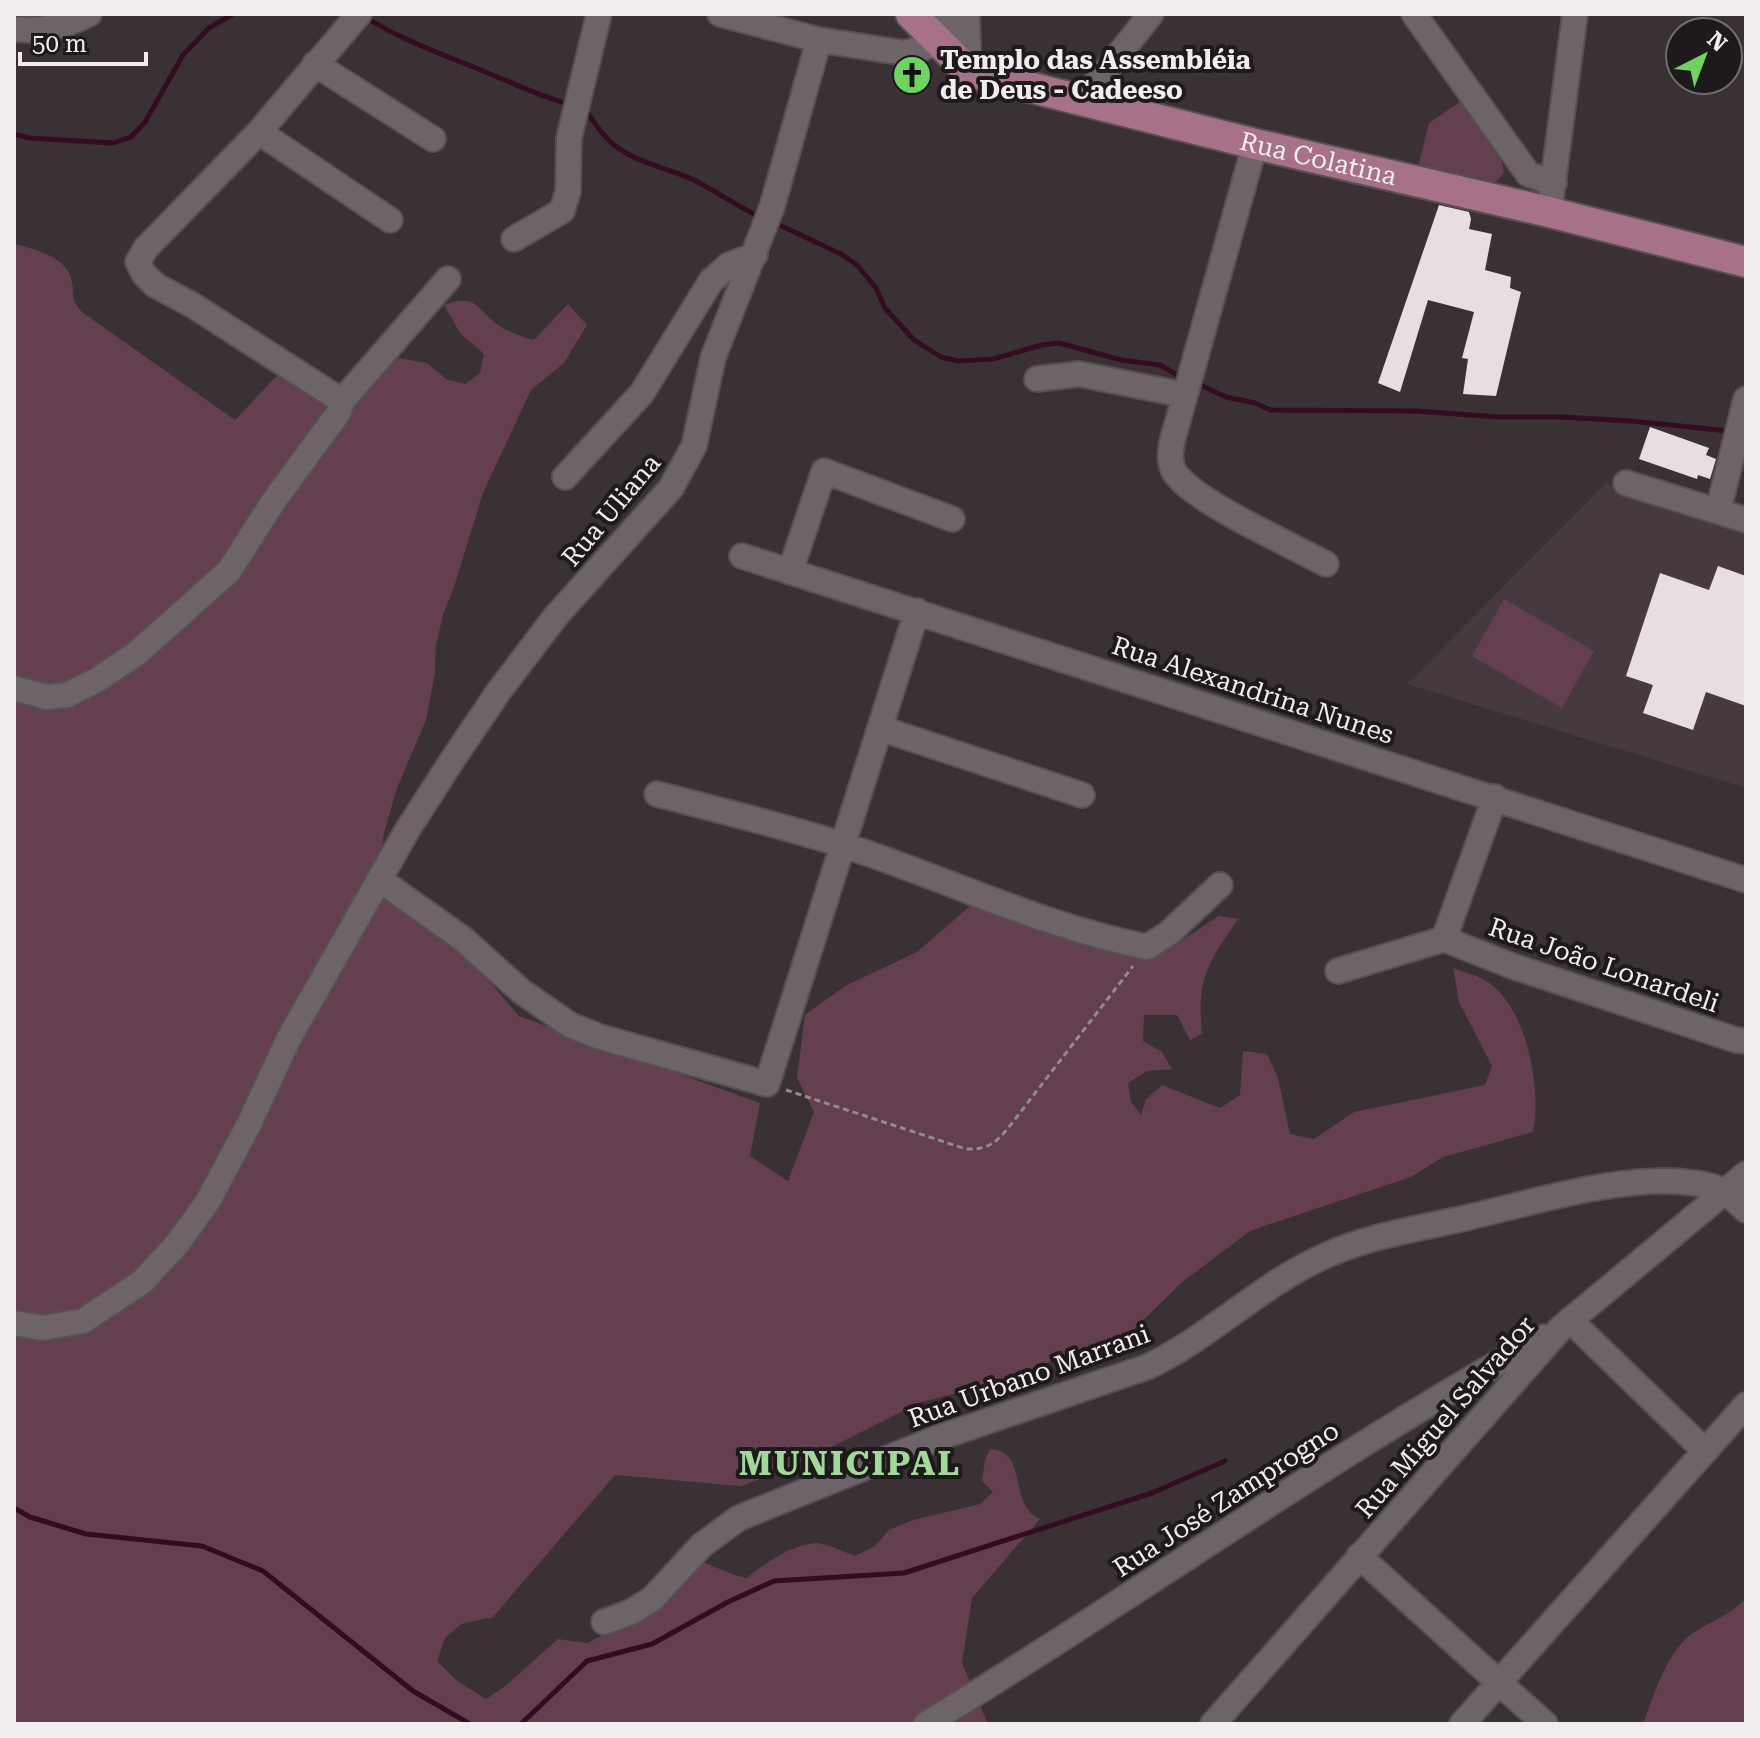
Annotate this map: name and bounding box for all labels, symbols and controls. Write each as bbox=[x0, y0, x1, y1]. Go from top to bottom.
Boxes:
scale bar bbox=[20, 16, 146, 66]
north arrow bbox=[1664, 16, 1744, 96]
text: N bbox=[1702, 27, 1732, 57]
text: 50 m bbox=[32, 30, 87, 58]
place label: Templo das Assembléia de Deus - Cadeeso bbox=[940, 45, 1251, 105]
church icon: Templo das Assembléia de Deus - Cadeeso bbox=[891, 54, 933, 96]
street label: Rua Colatina bbox=[1237, 126, 1400, 191]
street label: Rua Uliana bbox=[556, 448, 666, 572]
street label: Rua Alexandrina Nunes bbox=[1108, 630, 1398, 750]
street label: Rua João Lonardeli bbox=[1485, 912, 1723, 1018]
street label: Rua Miguel Salvador bbox=[1349, 1310, 1541, 1524]
street label: Rua Urbano Marrani bbox=[904, 1318, 1154, 1434]
street label: Rua José Zamprogno bbox=[1108, 1415, 1344, 1583]
district label: MUNICIPAL bbox=[739, 1443, 961, 1483]

